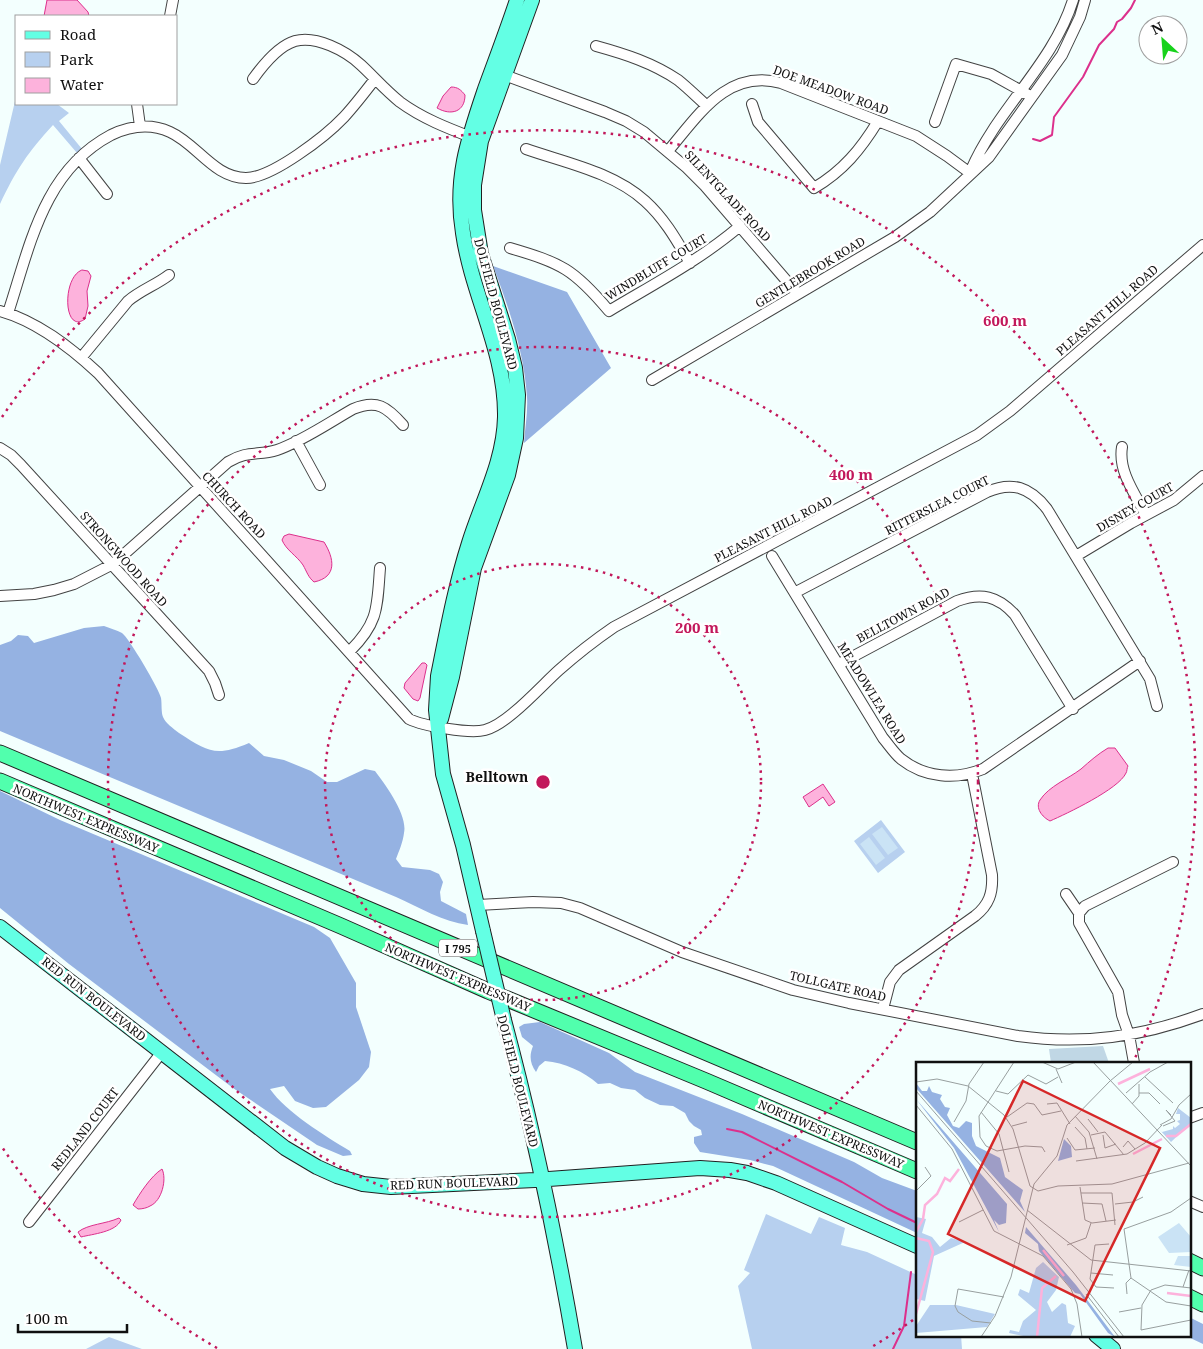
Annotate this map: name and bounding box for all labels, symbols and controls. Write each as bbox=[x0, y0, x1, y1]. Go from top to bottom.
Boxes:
legend bbox=[15, 15, 178, 105]
north arrow bbox=[1138, 15, 1188, 65]
text: N bbox=[1148, 17, 1166, 39]
text: Road bbox=[60, 24, 96, 44]
text: Park bbox=[60, 49, 94, 69]
street label: DOE MEADOW ROAD bbox=[771, 61, 891, 119]
text: Water bbox=[60, 74, 103, 94]
street label: SILENTGLADE ROAD bbox=[681, 147, 775, 246]
street label: WINDBLUFF COURT bbox=[602, 230, 711, 304]
street label: GENTLEBROOK ROAD bbox=[752, 232, 869, 312]
street label: DOLFIELD BOULEVARD bbox=[470, 236, 522, 372]
street label: PLEASANT HILL ROAD bbox=[1052, 261, 1162, 359]
text: 600 m bbox=[983, 310, 1027, 330]
text: 400 m bbox=[829, 464, 873, 484]
street label: CHURCH ROAD bbox=[198, 468, 270, 543]
street label: RITTERSLEA COURT bbox=[882, 471, 993, 539]
street label: DISNEY COURT bbox=[1093, 478, 1177, 536]
street label: PLEASANT HILL ROAD bbox=[711, 492, 835, 566]
street label: STRONGWOOD ROAD bbox=[76, 508, 172, 611]
street label: BELLTOWN ROAD bbox=[853, 583, 953, 647]
text: 200 m bbox=[675, 617, 719, 637]
street label: MEADOWLEA ROAD bbox=[834, 639, 910, 747]
district label: Belltown bbox=[466, 767, 528, 786]
centre of rings bbox=[534, 773, 552, 791]
street label: NORTHWEST EXPRESSWAY bbox=[10, 779, 162, 857]
street label: NORTHWEST EXPRESSWAY bbox=[382, 938, 534, 1016]
road number: I 795 bbox=[439, 940, 477, 956]
street label: RED RUN BOULEVARD bbox=[38, 953, 150, 1045]
street label: TOLLGATE ROAD bbox=[788, 967, 888, 1005]
street label: DOLFIELD BOULEVARD bbox=[493, 1013, 543, 1149]
inset map bbox=[916, 1062, 1190, 1336]
street label: REDLAND COURT bbox=[47, 1084, 123, 1174]
street label: NORTHWEST EXPRESSWAY bbox=[755, 1095, 907, 1173]
street label: RED RUN BOULEVARD bbox=[390, 1172, 519, 1194]
scale bar bbox=[18, 1302, 126, 1334]
text: 100 m bbox=[25, 1308, 68, 1328]

